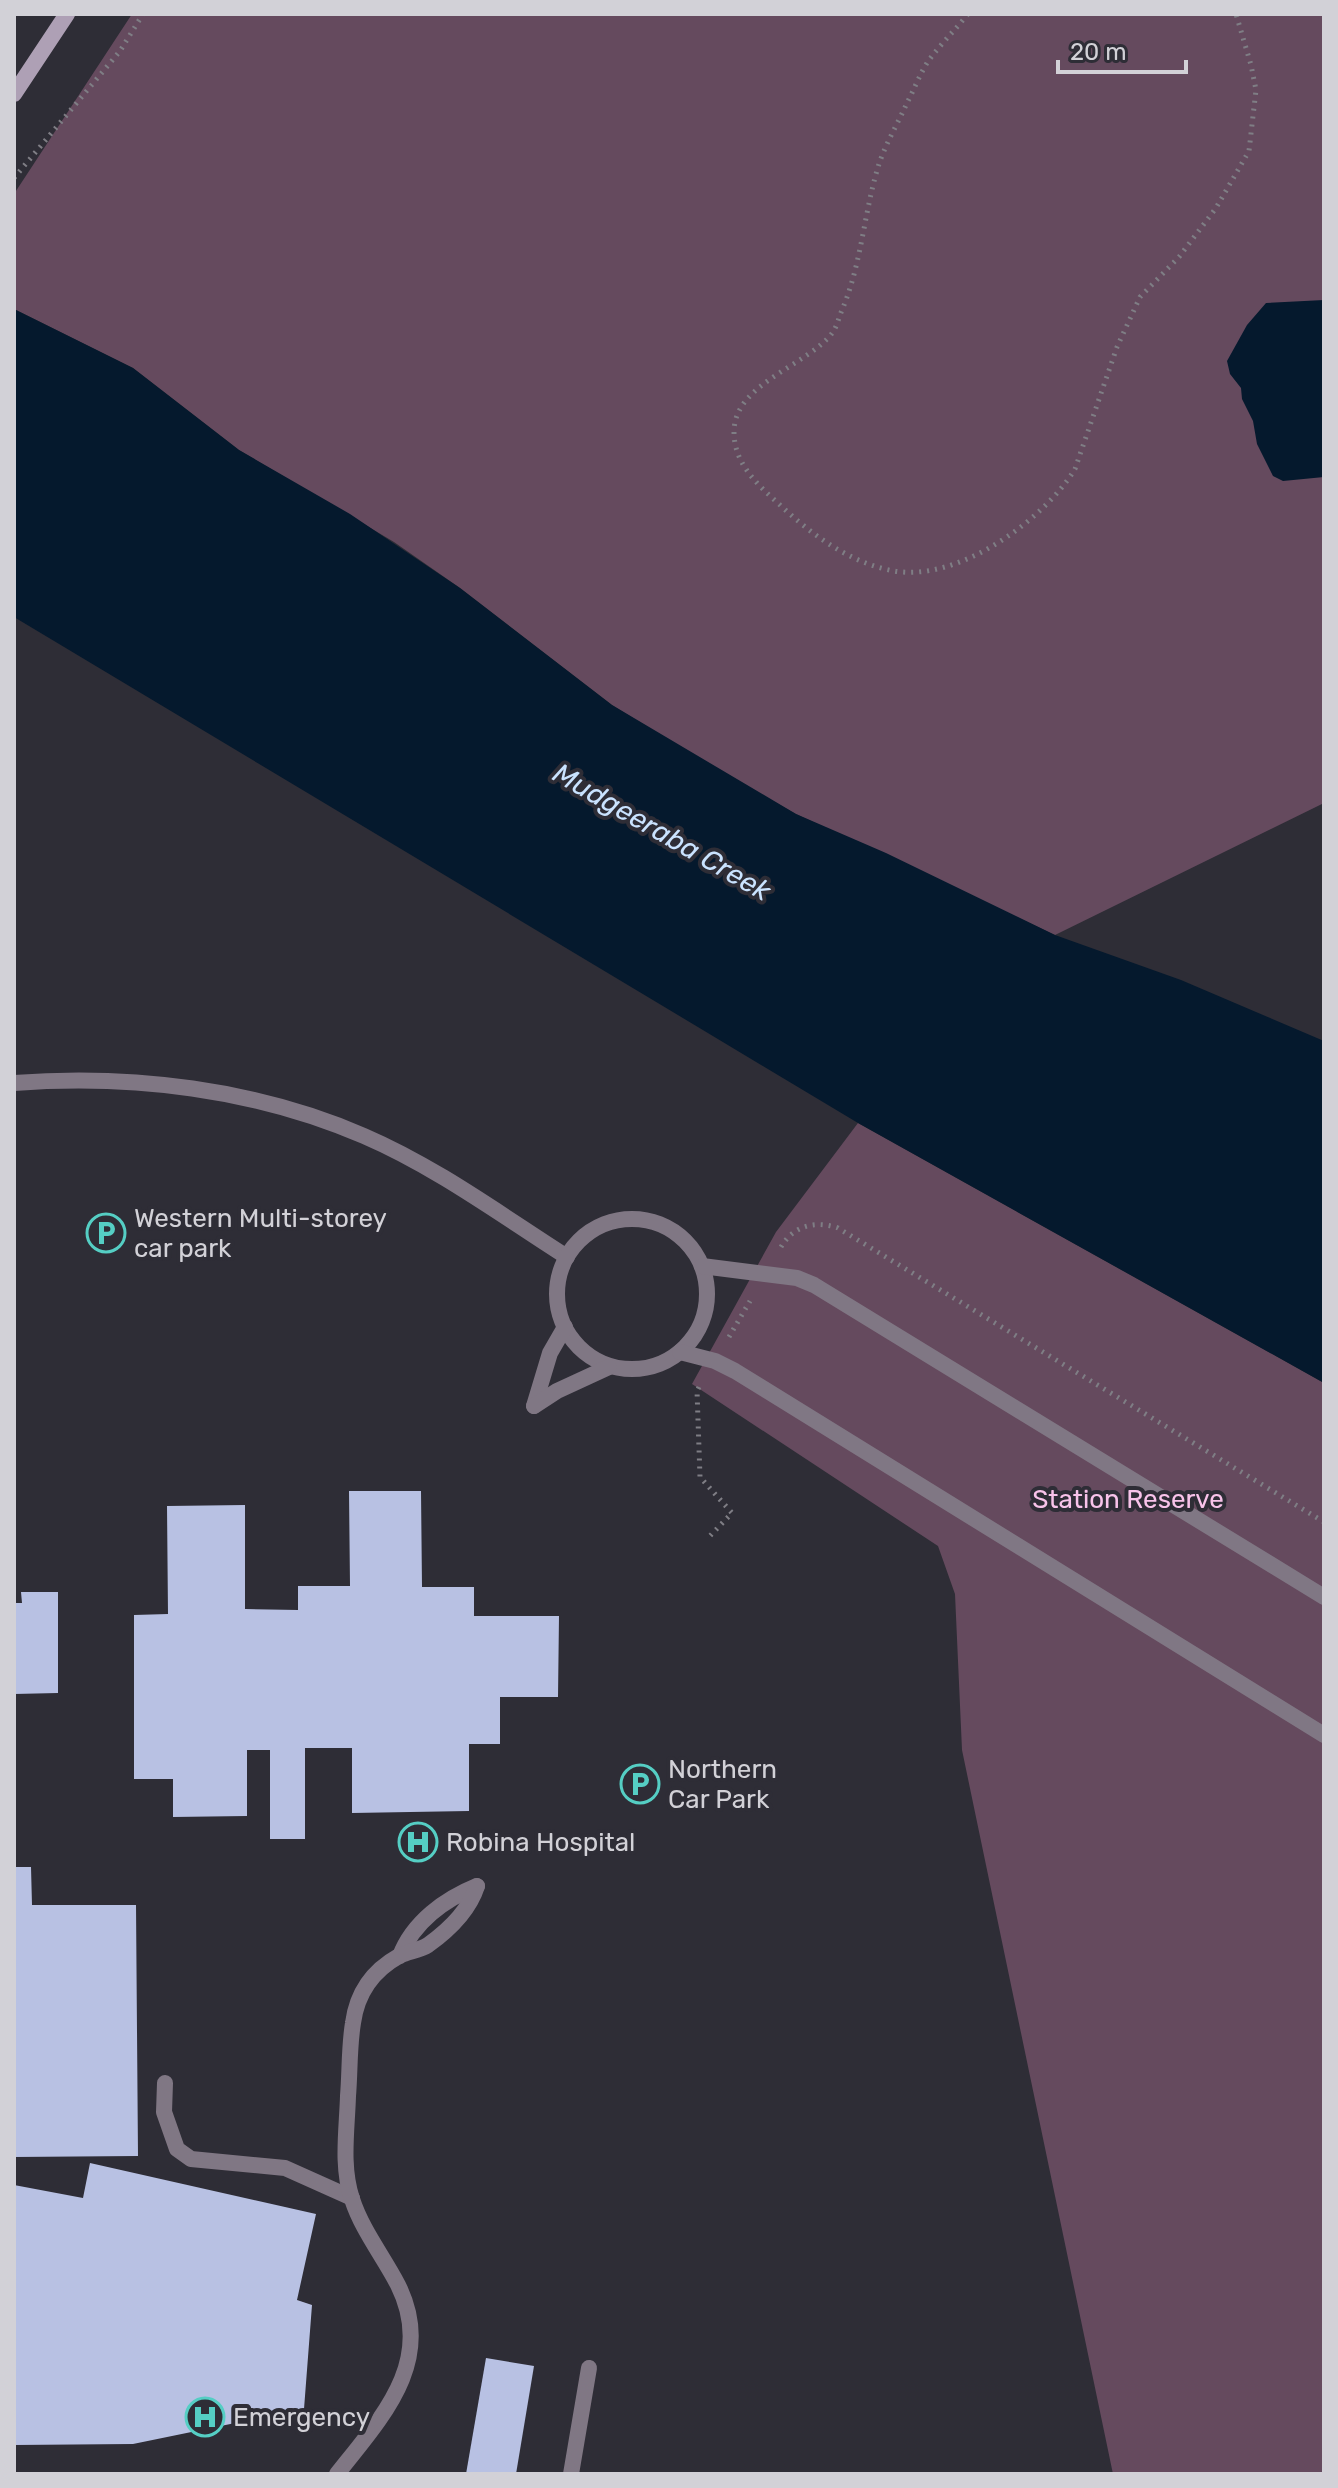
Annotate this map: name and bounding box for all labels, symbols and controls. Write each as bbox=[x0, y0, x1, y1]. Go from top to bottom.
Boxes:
scale bar bbox=[1058, 24, 1186, 74]
text: 20 m bbox=[1070, 38, 1127, 66]
water label: Mudgeeraba Creek bbox=[547, 756, 777, 908]
place label: Western Multi-storey car park bbox=[134, 1203, 387, 1264]
parking icon: Western Multi-storey car park bbox=[85, 1212, 127, 1254]
park label: Station Reserve bbox=[1032, 1484, 1224, 1515]
place label: Northern Car Park bbox=[668, 1754, 777, 1815]
parking icon: Northern Car Park bbox=[619, 1763, 661, 1805]
hospital icon: Robina Hospital bbox=[397, 1821, 439, 1863]
place label: Robina Hospital bbox=[446, 1827, 635, 1858]
hospital icon: Emergency bbox=[184, 2396, 226, 2438]
place label: Emergency bbox=[233, 2402, 370, 2433]

